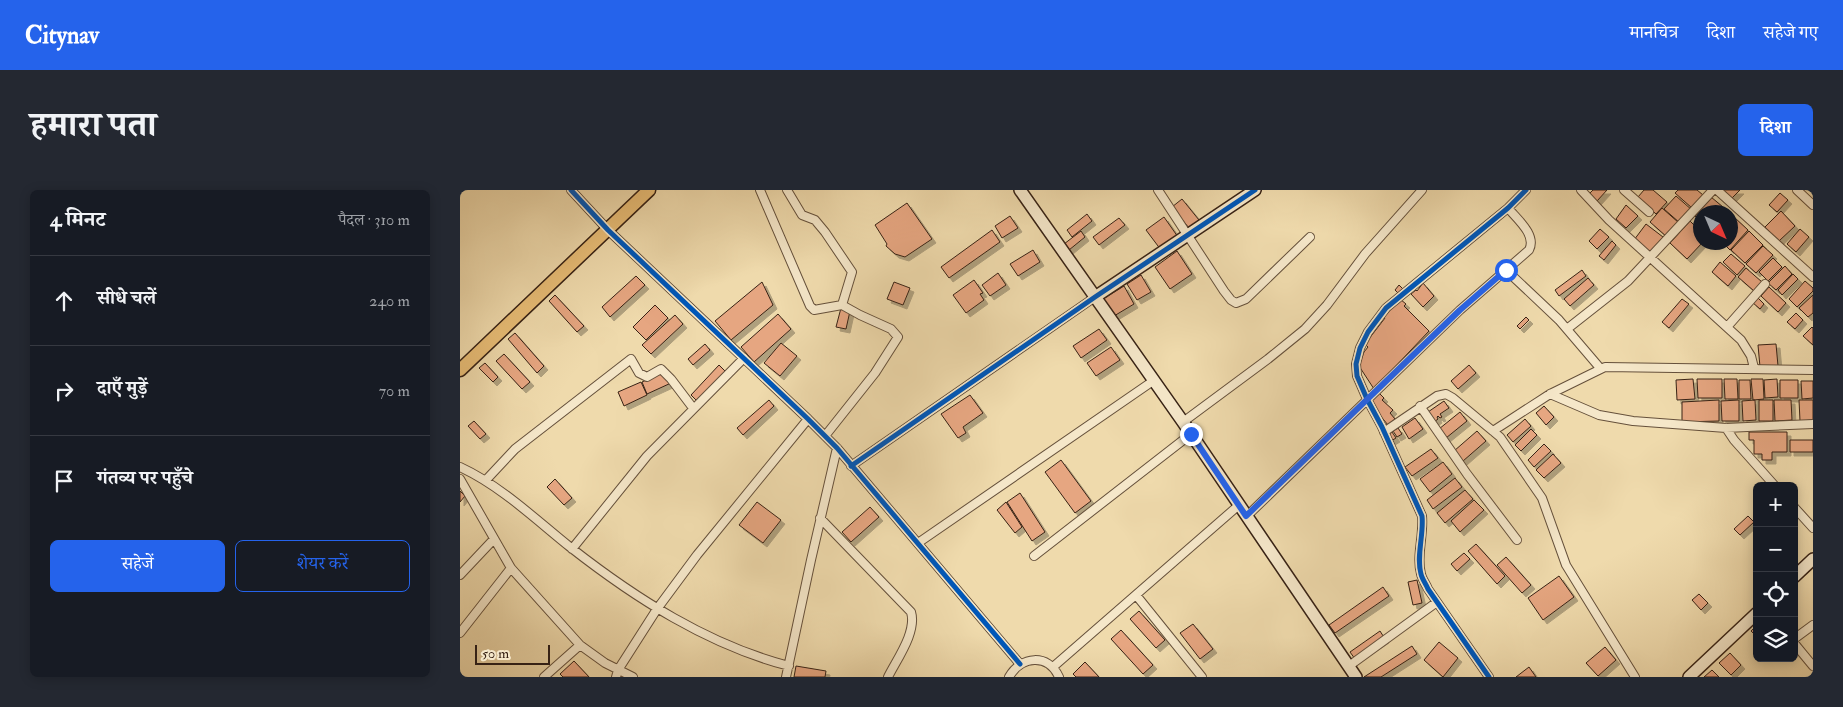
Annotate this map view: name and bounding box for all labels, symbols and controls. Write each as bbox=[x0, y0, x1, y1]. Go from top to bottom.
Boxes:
text: Citynav bbox=[25, 20, 99, 51]
text: मानचित्र bbox=[1630, 21, 1678, 44]
text: दिशा bbox=[1706, 21, 1735, 44]
text: सहेजे गए bbox=[1763, 21, 1818, 44]
text: हमारा पता bbox=[30, 103, 156, 147]
button: दिशा bbox=[1738, 104, 1813, 156]
north arrow bbox=[1693, 205, 1738, 250]
text: 4 मिनट bbox=[50, 206, 106, 233]
text: पैदल · 310 m bbox=[338, 210, 410, 230]
route start bbox=[1495, 259, 1518, 282]
text: सीधे चलें bbox=[97, 286, 156, 310]
icon: ahead bbox=[50, 287, 78, 315]
text: 240 m bbox=[369, 291, 410, 311]
text: दाएँ मुड़ें bbox=[97, 376, 148, 400]
icon: right bbox=[50, 377, 78, 405]
text: 70 m bbox=[379, 381, 410, 401]
route end bbox=[1180, 423, 1203, 446]
text: गंतव्य पर पहुँचे bbox=[97, 466, 193, 490]
icon: arrive bbox=[50, 467, 78, 495]
map controls bbox=[1753, 482, 1798, 662]
button: + bbox=[1753, 482, 1798, 527]
button: − bbox=[1753, 527, 1798, 572]
button: सहेजें bbox=[50, 540, 225, 592]
button: शेयर करें bbox=[235, 540, 410, 592]
button: locate bbox=[1753, 572, 1798, 617]
button: layers bbox=[1753, 617, 1798, 662]
scale bar bbox=[475, 642, 550, 665]
text: 50 m bbox=[482, 645, 509, 662]

